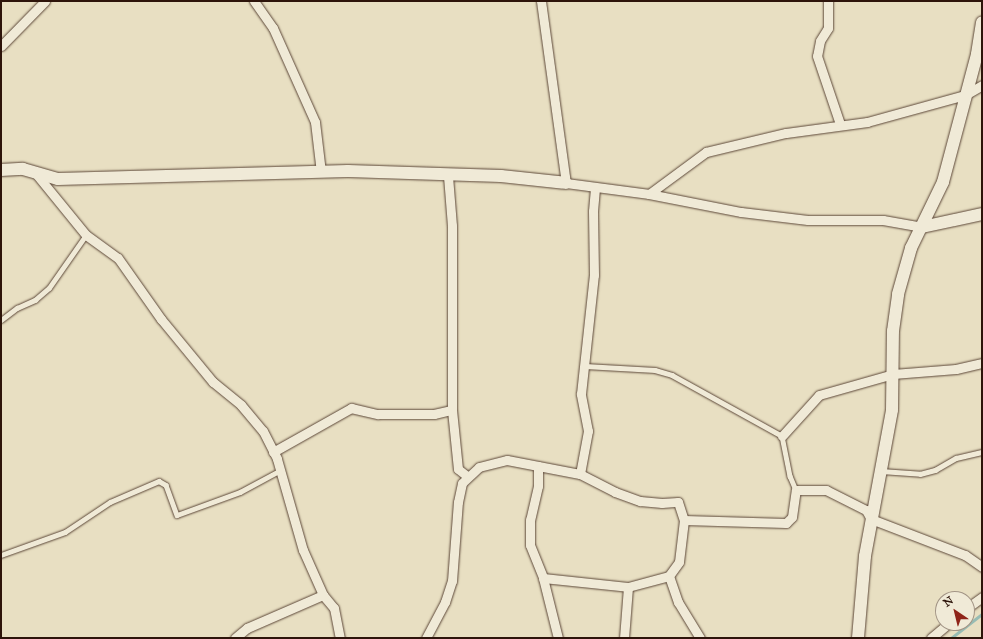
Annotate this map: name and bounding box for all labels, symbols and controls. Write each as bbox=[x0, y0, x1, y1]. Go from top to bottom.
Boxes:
north arrow bbox=[935, 591, 975, 631]
text: N bbox=[941, 594, 956, 610]

